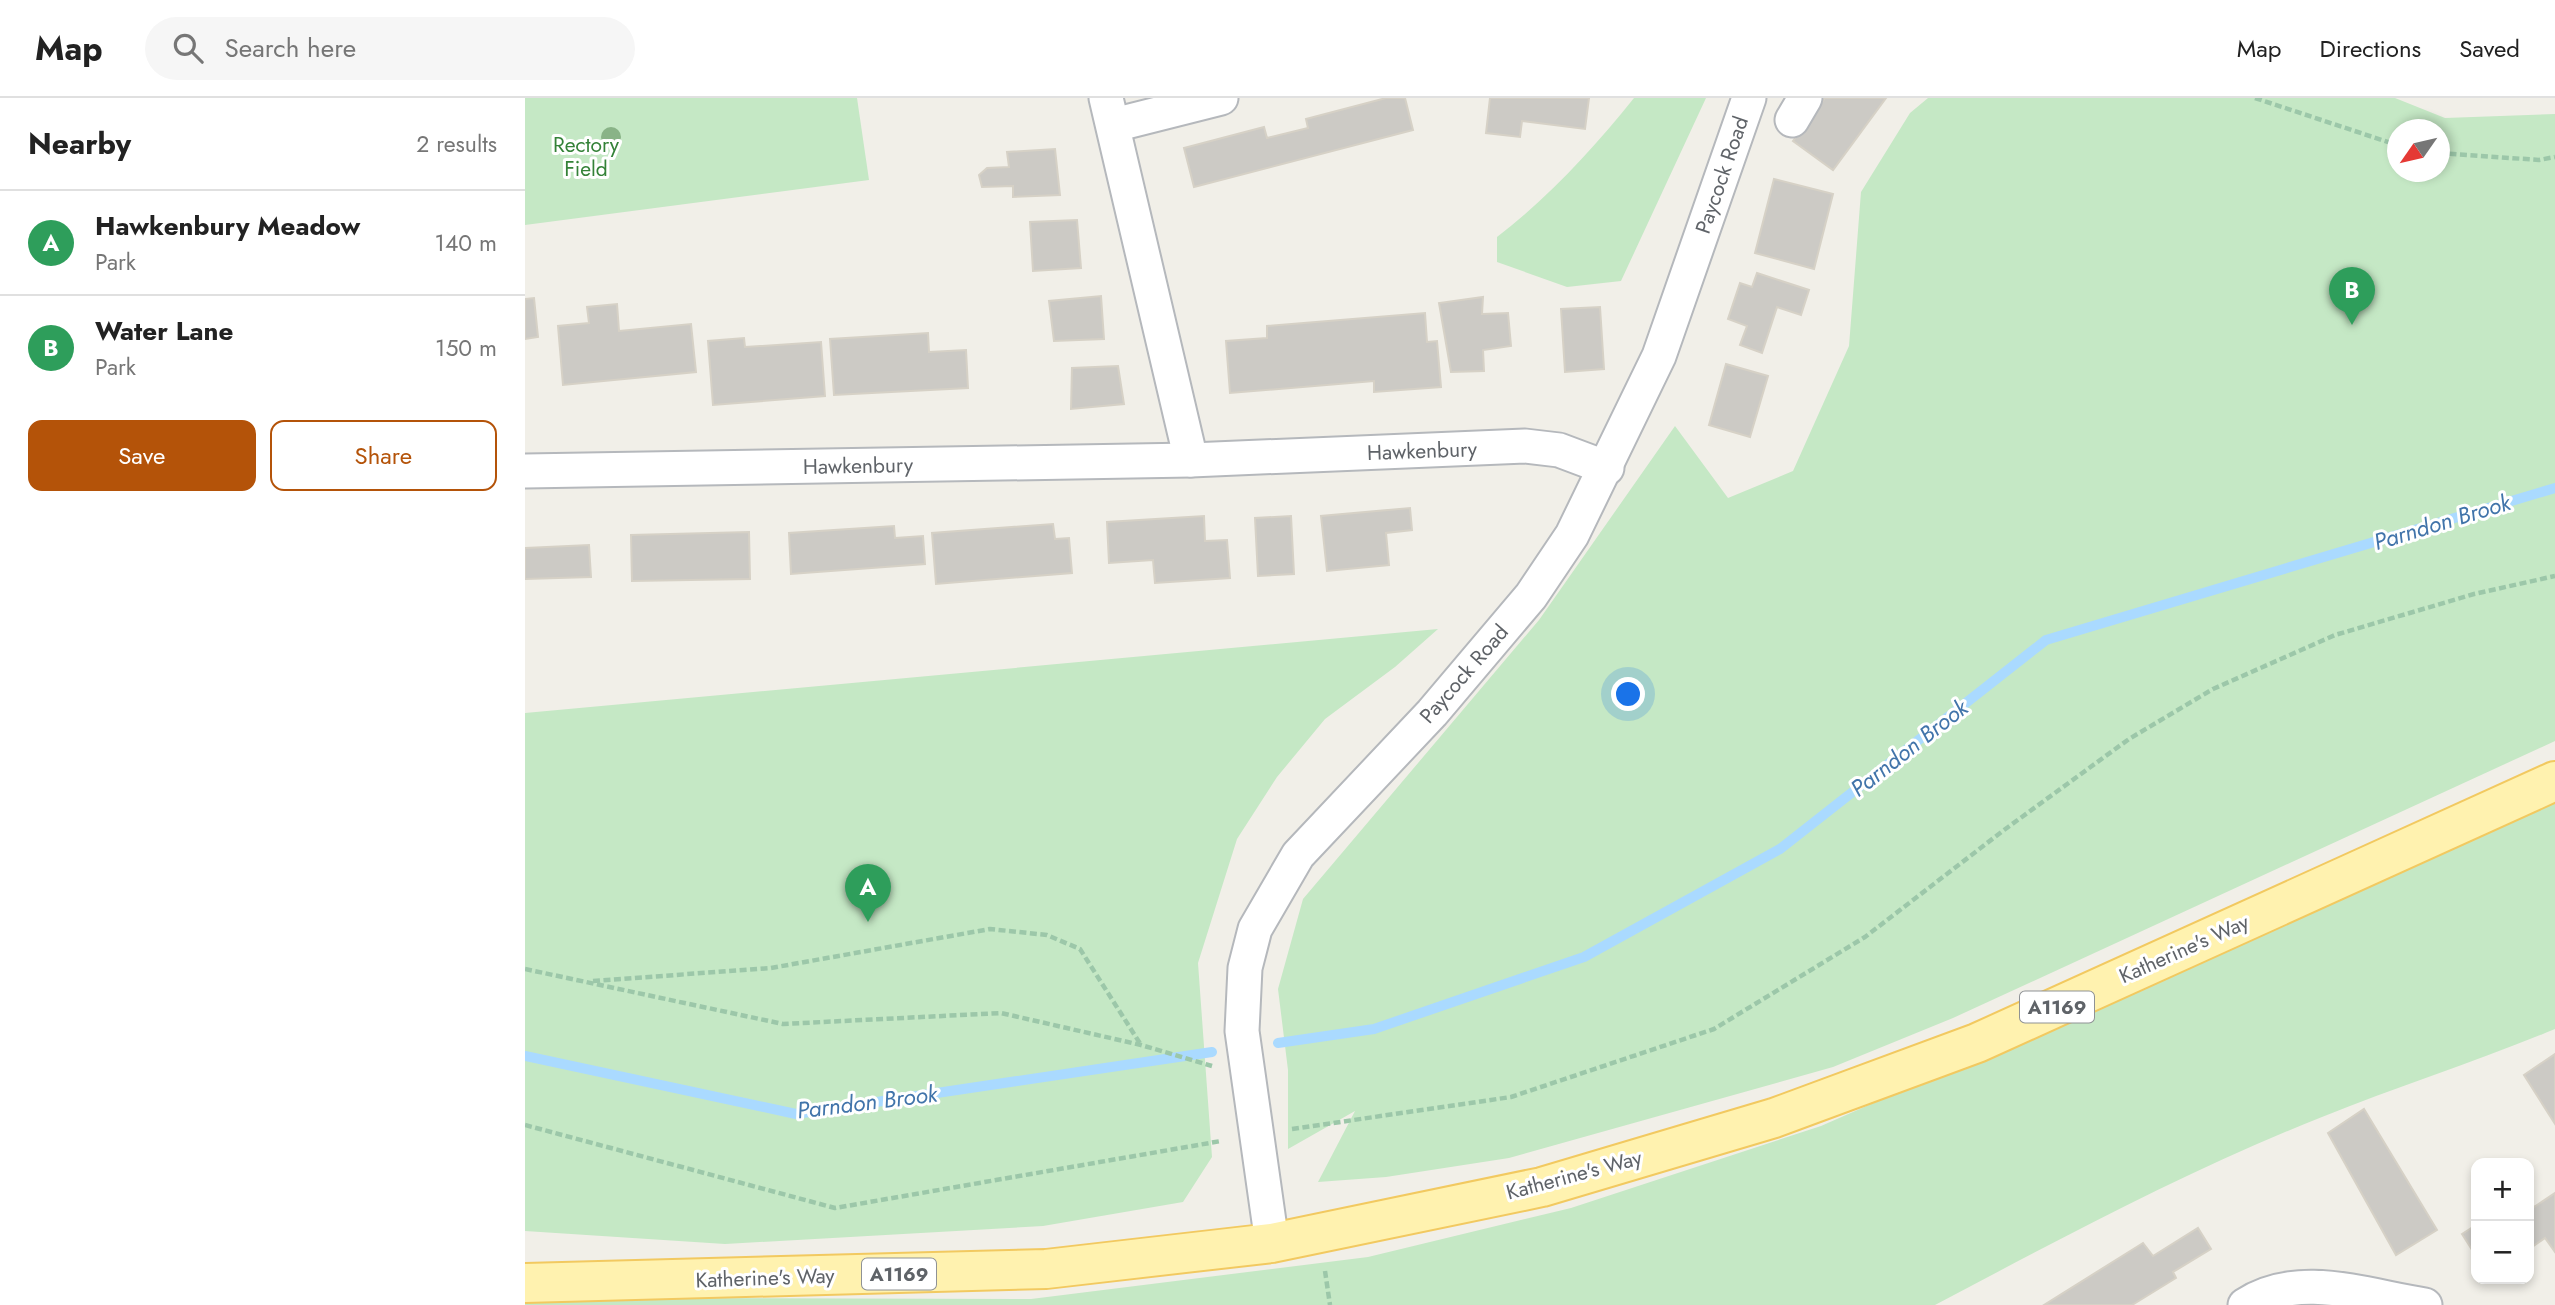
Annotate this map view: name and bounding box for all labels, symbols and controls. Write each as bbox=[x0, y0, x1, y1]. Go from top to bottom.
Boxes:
search box bbox=[145, 17, 635, 80]
text: Map bbox=[35, 25, 103, 72]
icon: search bbox=[169, 29, 207, 67]
text: Search here bbox=[225, 29, 356, 67]
text: Map bbox=[2237, 31, 2282, 66]
text: Directions bbox=[2320, 31, 2421, 66]
text: Saved bbox=[2459, 31, 2520, 66]
street label: Paycock Road bbox=[1688, 112, 1756, 238]
north arrow bbox=[2387, 119, 2450, 182]
text: Nearby bbox=[28, 122, 131, 165]
text: 2 results bbox=[416, 127, 497, 161]
park label: Rectory Field bbox=[553, 130, 620, 184]
text: Hawkenbury Meadow bbox=[95, 207, 360, 245]
text: A bbox=[43, 226, 59, 260]
text: 140 m bbox=[435, 226, 497, 260]
text: Park bbox=[95, 245, 136, 279]
pin: B bbox=[2329, 267, 2375, 325]
text: Water Lane bbox=[95, 312, 233, 350]
text: B bbox=[43, 331, 59, 365]
text: 150 m bbox=[435, 331, 497, 365]
text: Park bbox=[95, 350, 136, 384]
button: Save bbox=[28, 420, 256, 491]
button: Share bbox=[270, 420, 497, 491]
street label: Hawkenbury bbox=[1366, 434, 1478, 468]
street label: Hawkenbury bbox=[803, 450, 914, 482]
water label: Parndon Brook bbox=[2370, 485, 2516, 559]
street label: Paycock Road bbox=[1413, 618, 1515, 730]
your location bbox=[1611, 677, 1645, 711]
water label: Parndon Brook bbox=[1843, 690, 1976, 805]
pin: A bbox=[845, 864, 891, 922]
street label: Katherine's Way bbox=[2114, 907, 2254, 991]
road number: A1169 bbox=[2020, 992, 2094, 1023]
water label: Parndon Brook bbox=[795, 1076, 940, 1127]
street label: Katherine's Way bbox=[1503, 1142, 1646, 1208]
map controls bbox=[2471, 1158, 2534, 1284]
button: + bbox=[2471, 1158, 2534, 1221]
button: − bbox=[2471, 1221, 2534, 1284]
road number: A1169 bbox=[862, 1258, 936, 1290]
street label: Katherine's Way bbox=[695, 1261, 836, 1295]

